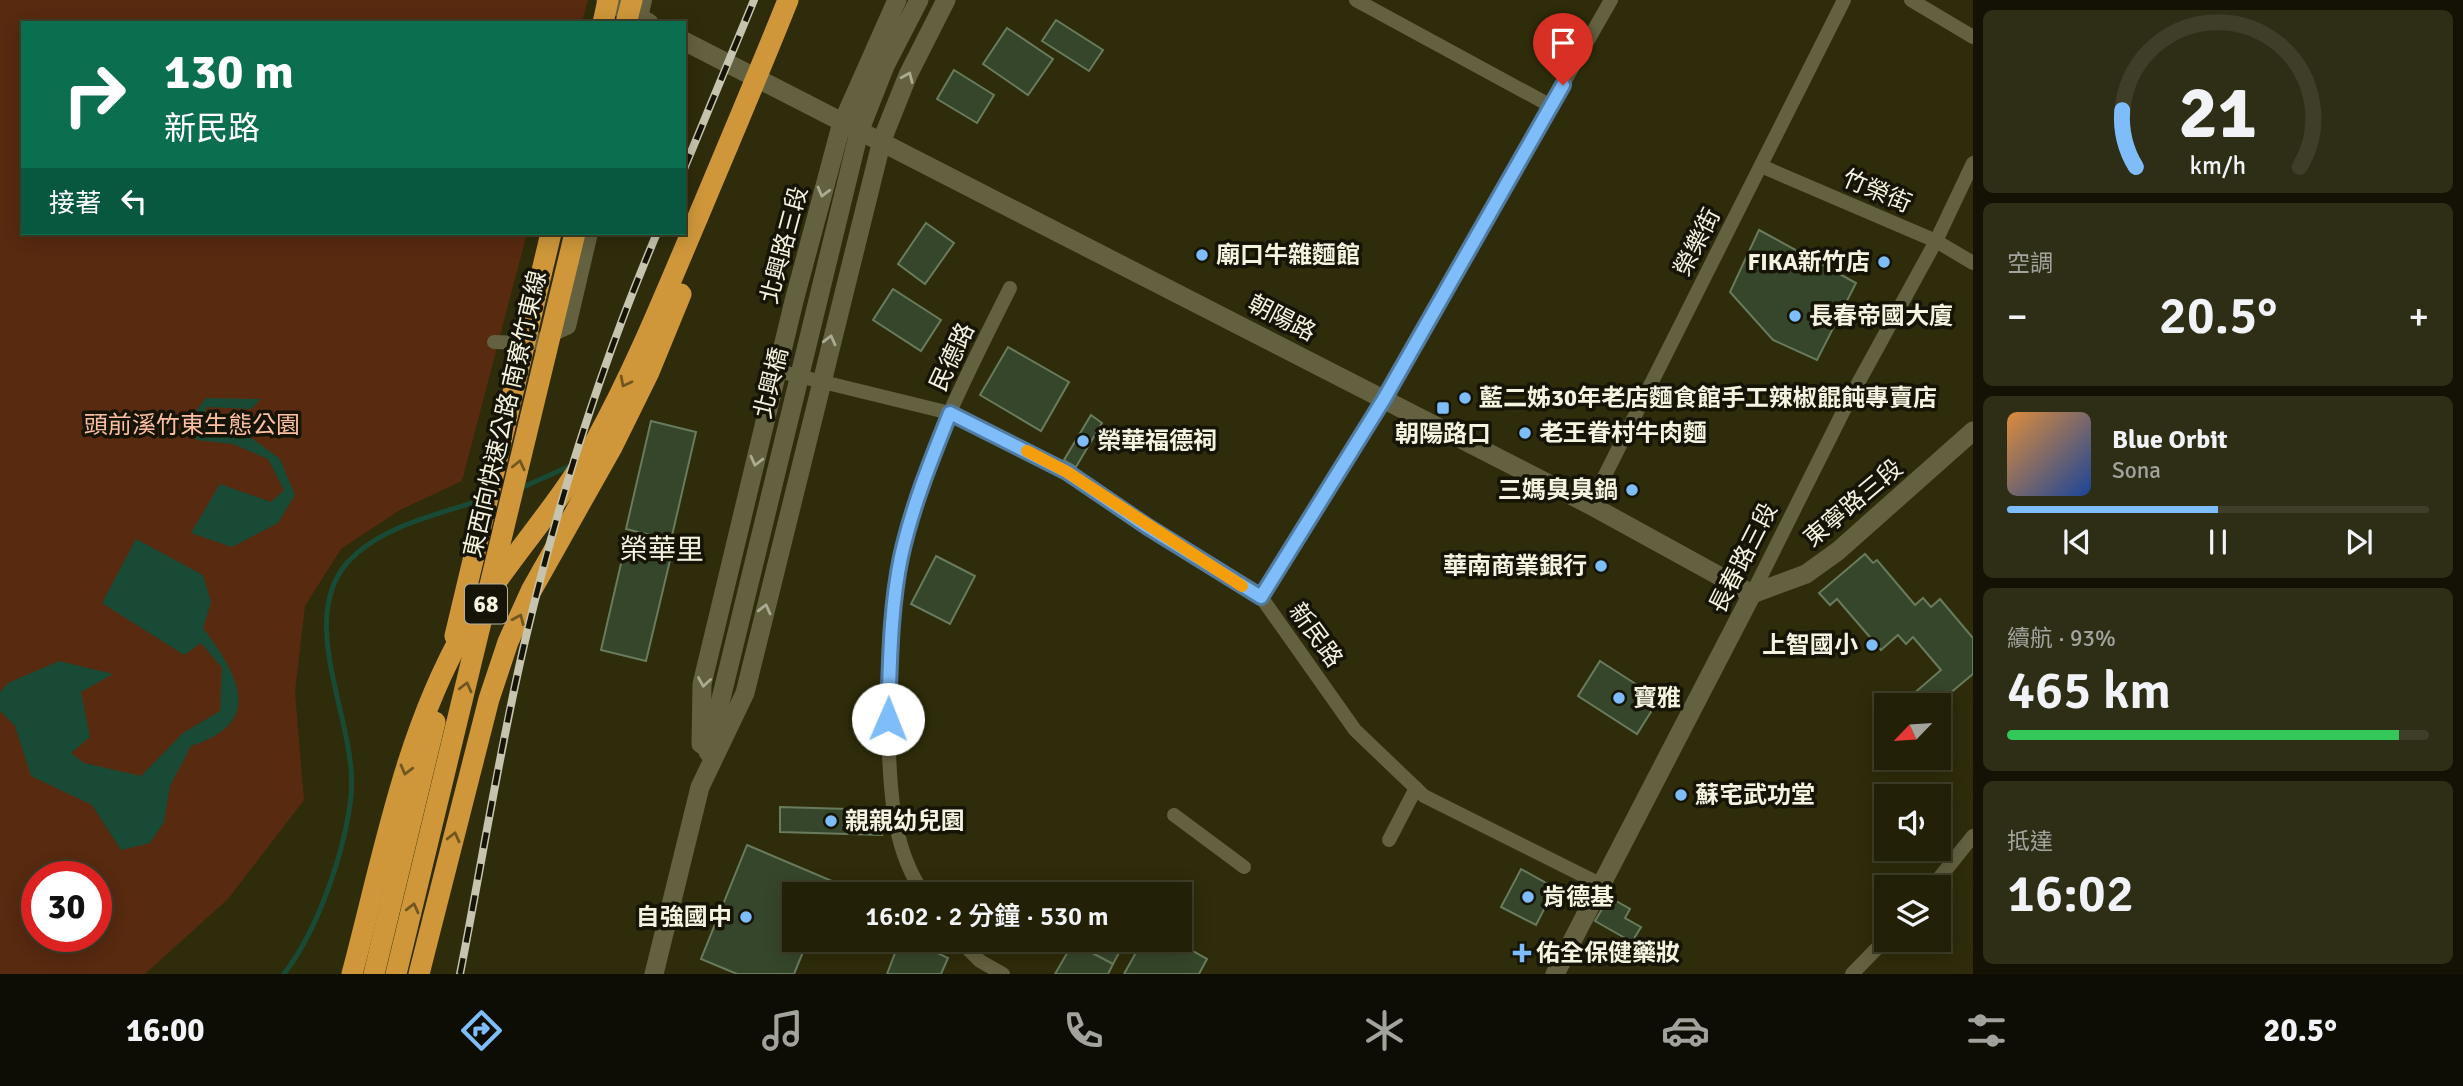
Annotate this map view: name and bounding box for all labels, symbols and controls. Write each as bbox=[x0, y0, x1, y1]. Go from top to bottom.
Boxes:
pin bbox=[1533, 13, 1593, 85]
icon: arrive bbox=[1544, 24, 1582, 62]
text: 130 m bbox=[164, 42, 294, 102]
icon: right bbox=[49, 49, 140, 140]
text: 21 bbox=[2179, 70, 2257, 159]
one-way arrow bbox=[900, 72, 914, 84]
text: 新民路 bbox=[164, 109, 260, 148]
text: km/h bbox=[2190, 150, 2246, 181]
street label: 竹榮街 bbox=[1838, 163, 1916, 219]
icon: left bbox=[115, 182, 153, 220]
street label: 北興路三段 bbox=[754, 183, 814, 307]
one-way arrow bbox=[817, 186, 831, 198]
text: 接著 bbox=[49, 188, 101, 220]
street label: 榮樂街 bbox=[1667, 203, 1727, 281]
place label: 廟口牛雜麵館 bbox=[1216, 240, 1360, 270]
marker: 廟口牛雜麵館 bbox=[1194, 247, 1210, 263]
place label: FIKA新竹店 bbox=[1747, 247, 1870, 277]
text: 空調 bbox=[2007, 249, 2053, 278]
marker: FIKA新竹店 bbox=[1876, 254, 1892, 270]
street label: 東西向快速公路 南寮竹東線 bbox=[457, 268, 553, 560]
text: 20.5° bbox=[2159, 284, 2277, 348]
street label: 朝陽路 bbox=[1243, 288, 1321, 348]
text: − bbox=[2007, 293, 2028, 340]
text: + bbox=[2408, 293, 2429, 340]
place label: 長春帝國大廈 bbox=[1809, 301, 1953, 331]
marker: 長春帝國大廈 bbox=[1787, 308, 1803, 324]
street label: 民德路 bbox=[923, 318, 981, 396]
one-way arrow bbox=[822, 335, 836, 347]
street label: 北興橋 bbox=[748, 344, 794, 422]
one-way arrow bbox=[620, 375, 634, 387]
place label: 藍二姊30年老店麵食館手工辣椒餛飩專賣店 bbox=[1479, 383, 1937, 413]
marker: 藍二姊30年老店麵食館手工辣椒餛飩專賣店 bbox=[1457, 390, 1473, 406]
marker: 朝陽路口 bbox=[1435, 400, 1451, 416]
park label: 頭前溪竹東生態公園 bbox=[84, 410, 300, 440]
place label: 老王眷村牛肉麵 bbox=[1539, 418, 1707, 448]
place label: 朝陽路口 bbox=[1395, 419, 1491, 449]
text: Blue Orbit bbox=[2112, 424, 2228, 456]
marker: 老王眷村牛肉麵 bbox=[1517, 425, 1533, 441]
place label: 榮華福德祠 bbox=[1097, 426, 1217, 456]
marker: 榮華福德祠 bbox=[1075, 433, 1091, 449]
street label: 東寧路三段 bbox=[1797, 453, 1909, 553]
one-way arrow bbox=[750, 454, 764, 466]
text: Sona bbox=[2112, 456, 2161, 485]
one-way arrow bbox=[511, 459, 526, 471]
place label: 三媽臭臭鍋 bbox=[1498, 475, 1618, 505]
marker: 三媽臭臭鍋 bbox=[1624, 482, 1640, 498]
street label: 長春路三段 bbox=[1702, 498, 1784, 618]
icon: previous bbox=[2058, 523, 2096, 561]
icon: pause bbox=[2199, 523, 2237, 561]
icon: next bbox=[2340, 523, 2378, 561]
district label: 榮華里 bbox=[620, 533, 704, 567]
place label: 華南商業銀行 bbox=[1443, 551, 1587, 581]
marker: 華南商業銀行 bbox=[1593, 558, 1609, 574]
road number: 68 bbox=[465, 584, 507, 624]
street label: 新民路 bbox=[1283, 597, 1349, 673]
one-way arrow bbox=[757, 603, 771, 615]
one-way arrow bbox=[511, 614, 525, 626]
text: 續航 · 93% bbox=[2007, 624, 2116, 653]
place label: 上智國小 bbox=[1762, 630, 1858, 660]
marker: 上智國小 bbox=[1864, 637, 1880, 653]
text: 465 km bbox=[2007, 659, 2171, 723]
one-way arrow bbox=[697, 676, 712, 688]
one-way arrow bbox=[458, 681, 472, 693]
position arrow bbox=[851, 682, 925, 756]
place label: 寶雅 bbox=[1633, 683, 1681, 713]
marker: 寶雅 bbox=[1611, 690, 1627, 706]
north arrow bbox=[1874, 693, 1951, 770]
map controls bbox=[1874, 693, 1951, 952]
one-way arrow bbox=[399, 763, 414, 775]
place label: 蘇宅武功堂 bbox=[1695, 780, 1815, 810]
button: sound bbox=[1874, 784, 1951, 861]
marker: 蘇宅武功堂 bbox=[1673, 787, 1689, 803]
place label: 親親幼兒園 bbox=[845, 806, 965, 836]
marker: 親親幼兒園 bbox=[823, 813, 839, 829]
text: 抵達 bbox=[2007, 827, 2053, 856]
one-way arrow bbox=[446, 831, 460, 843]
speed limit sign: 30 bbox=[21, 861, 112, 952]
text: 16:02 bbox=[2007, 862, 2134, 926]
button: layers bbox=[1874, 875, 1951, 952]
place label: 肯德基 bbox=[1542, 882, 1614, 912]
marker: 肯德基 bbox=[1520, 889, 1536, 905]
text: 16:02 · 2 分鐘 · 530 m bbox=[865, 901, 1109, 933]
one-way arrow bbox=[404, 902, 419, 914]
place label: 自強國中 bbox=[636, 902, 732, 932]
marker: 自強國中 bbox=[738, 909, 754, 925]
place label: 佑全保健藥妝 bbox=[1536, 938, 1680, 968]
marker: 佑全保健藥妝 bbox=[1514, 945, 1530, 961]
icon: directions bbox=[457, 1006, 506, 1055]
icon: music bbox=[758, 1006, 807, 1055]
icon: phone bbox=[1059, 1006, 1108, 1055]
icon: climate bbox=[1360, 1006, 1409, 1055]
icon: car bbox=[1661, 1006, 1710, 1055]
icon: filters bbox=[1962, 1006, 2011, 1055]
text: 16:00 bbox=[126, 1011, 205, 1050]
text: 20.5° bbox=[2263, 1011, 2337, 1050]

